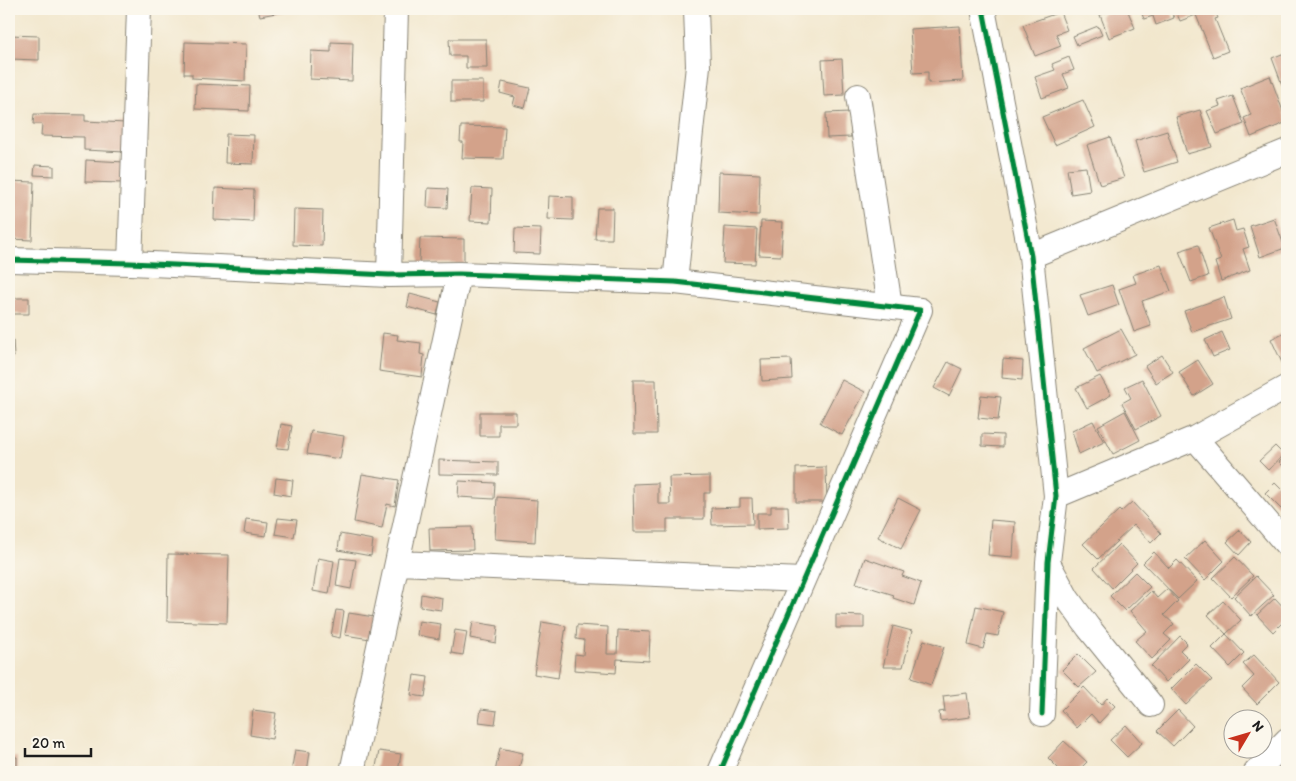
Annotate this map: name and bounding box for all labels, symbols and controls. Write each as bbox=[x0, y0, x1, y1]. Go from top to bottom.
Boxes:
north arrow bbox=[1224, 708, 1274, 758]
text: N bbox=[1248, 717, 1267, 735]
scale bar bbox=[25, 726, 91, 758]
text: 20 m bbox=[32, 734, 66, 752]

